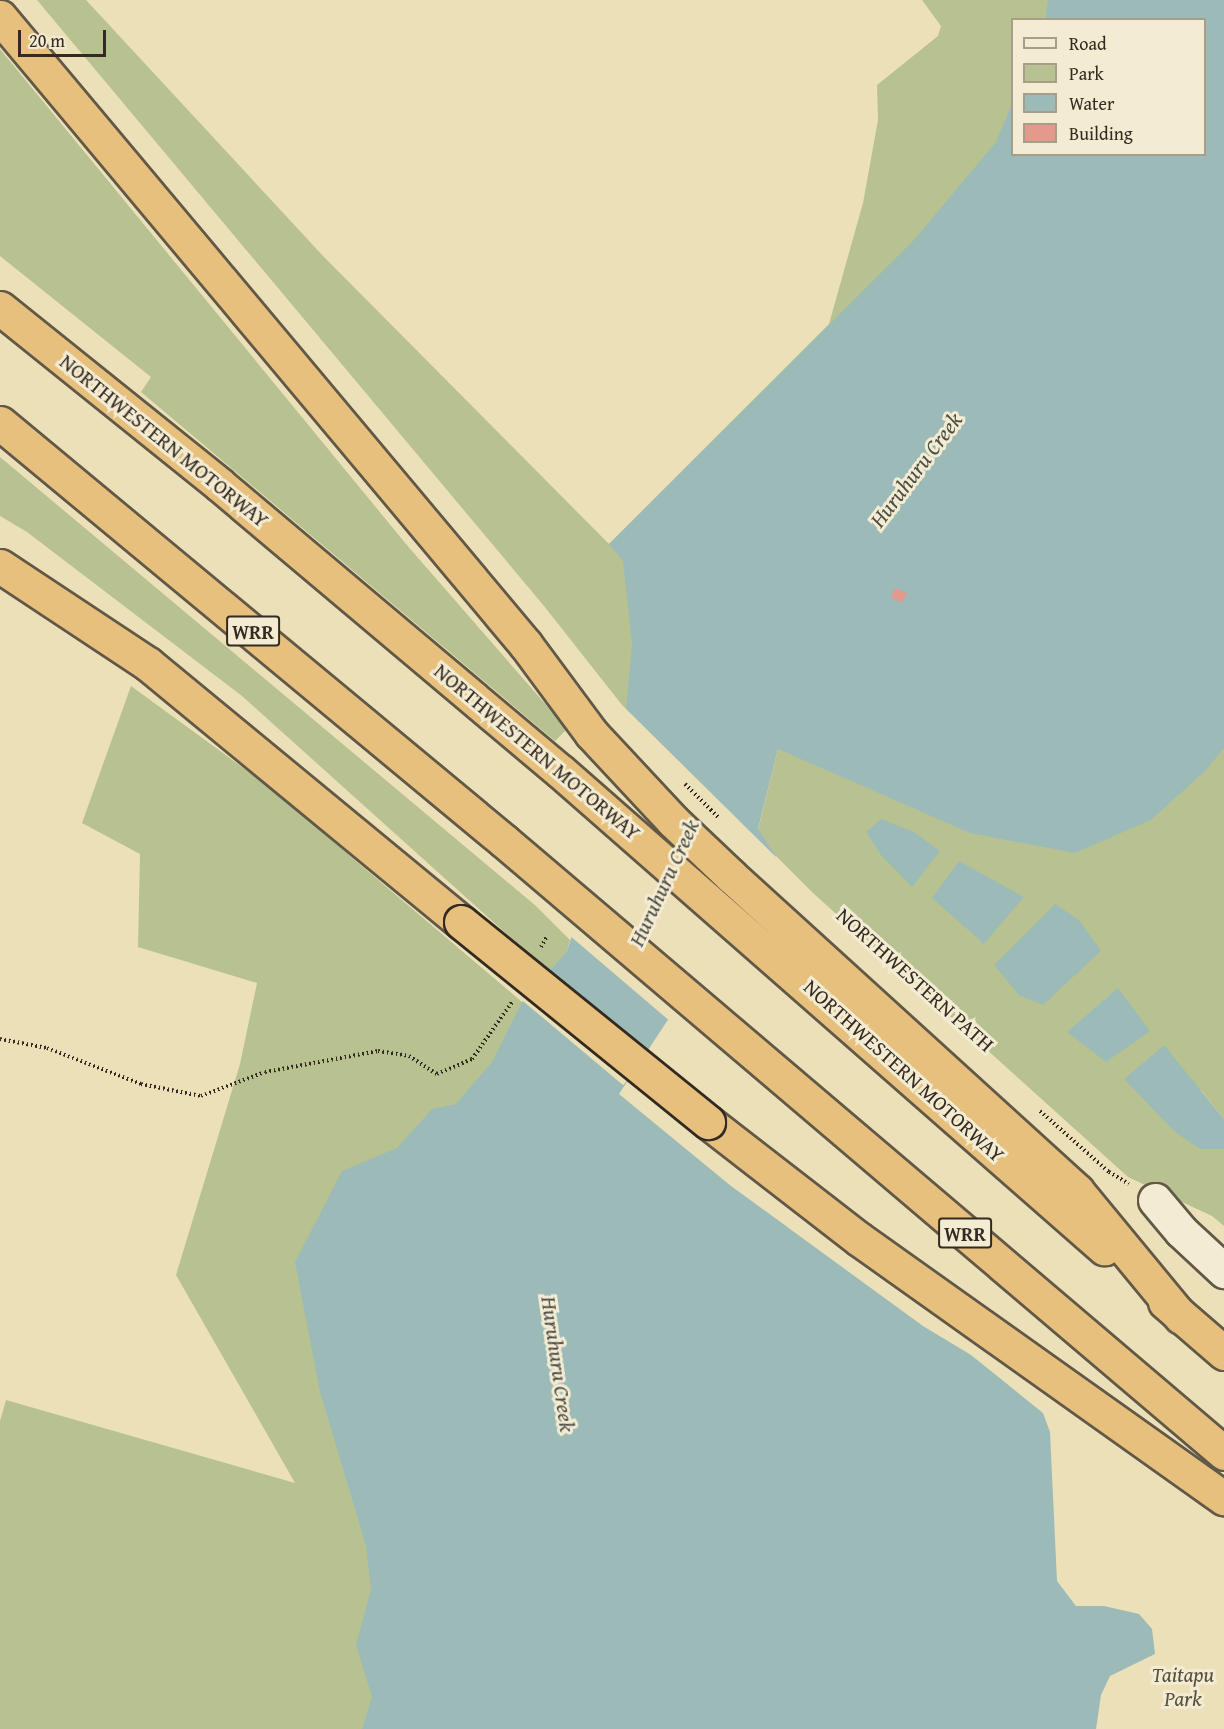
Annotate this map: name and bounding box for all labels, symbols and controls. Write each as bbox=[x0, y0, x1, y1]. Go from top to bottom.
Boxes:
scale bar bbox=[21, 18, 110, 56]
legend bbox=[1011, 18, 1206, 156]
text: 20 m bbox=[29, 27, 65, 54]
text: Road bbox=[1069, 30, 1107, 57]
text: Park bbox=[1069, 60, 1104, 87]
text: Water bbox=[1069, 90, 1114, 117]
text: Building bbox=[1069, 120, 1133, 147]
street label: NORTHWESTERN MOTORWAY bbox=[55, 349, 273, 533]
water label: Huruhuru Creek bbox=[864, 407, 968, 533]
road number: WRR bbox=[226, 614, 280, 648]
street label: NORTHWESTERN MOTORWAY bbox=[429, 658, 645, 846]
water label: Huruhuru Creek bbox=[623, 815, 705, 951]
street label: NORTHWESTERN PATH bbox=[831, 903, 999, 1057]
street label: NORTHWESTERN MOTORWAY bbox=[799, 974, 1009, 1168]
road number: WRR bbox=[938, 1216, 992, 1250]
water label: Huruhuru Creek bbox=[535, 1294, 581, 1434]
park label: Taitapu Park bbox=[1152, 1662, 1214, 1712]

